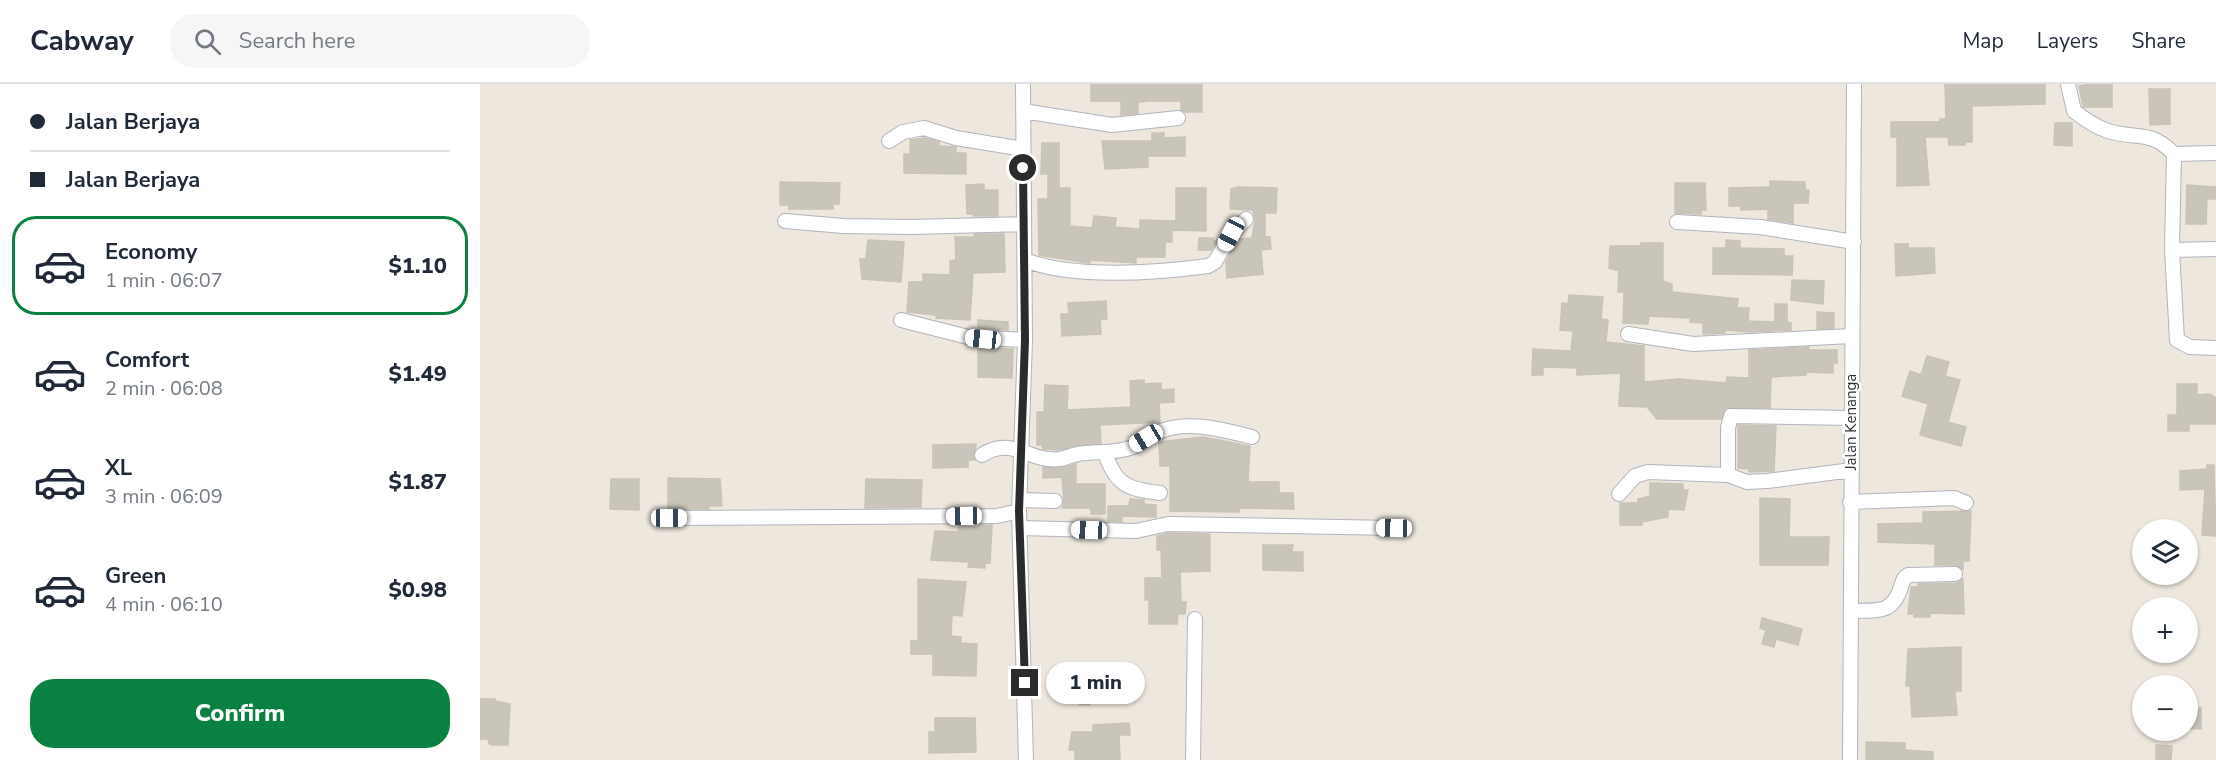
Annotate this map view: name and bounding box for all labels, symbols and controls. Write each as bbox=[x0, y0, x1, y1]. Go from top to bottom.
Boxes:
search box bbox=[170, 14, 590, 68]
text: Cabway bbox=[30, 22, 134, 60]
icon: search bbox=[191, 25, 224, 58]
text: Search here bbox=[239, 26, 355, 56]
text: Map bbox=[1962, 27, 2004, 55]
text: Layers bbox=[2037, 27, 2098, 55]
text: Share bbox=[2131, 27, 2186, 55]
text: Jalan Berjaya bbox=[66, 107, 200, 137]
route start bbox=[1009, 154, 1036, 181]
text: Jalan Berjaya bbox=[66, 165, 200, 195]
car bbox=[1215, 214, 1247, 254]
text: Economy bbox=[105, 237, 197, 267]
icon: car bbox=[33, 239, 87, 293]
text: $1.10 bbox=[388, 251, 447, 281]
text: 1 min · 06:07 bbox=[105, 267, 223, 294]
car bbox=[964, 328, 1002, 350]
text: Comfort bbox=[105, 345, 189, 375]
icon: car bbox=[33, 347, 87, 401]
text: $1.49 bbox=[388, 359, 447, 389]
street label: Jalan Kenanga bbox=[1841, 374, 1861, 471]
text: 2 min · 06:08 bbox=[105, 375, 223, 402]
car bbox=[1126, 421, 1166, 455]
text: XL bbox=[105, 453, 132, 483]
icon: car bbox=[33, 455, 87, 509]
text: $1.87 bbox=[388, 467, 447, 497]
text: 3 min · 06:09 bbox=[105, 483, 223, 510]
car bbox=[946, 507, 982, 525]
car bbox=[651, 509, 687, 527]
car bbox=[1376, 519, 1412, 537]
map controls bbox=[2132, 519, 2198, 741]
button: layers bbox=[2132, 519, 2198, 585]
car bbox=[1071, 520, 1107, 540]
text: Green bbox=[105, 561, 166, 591]
icon: car bbox=[33, 563, 87, 617]
text: $0.98 bbox=[388, 575, 447, 605]
text: 4 min · 06:10 bbox=[105, 591, 223, 618]
button: + bbox=[2132, 597, 2198, 663]
callout: 1 min bbox=[1046, 662, 1145, 704]
route end bbox=[1011, 669, 1038, 696]
text: 1 min bbox=[1069, 669, 1122, 696]
button: − bbox=[2132, 675, 2198, 741]
button: Confirm bbox=[30, 679, 450, 748]

